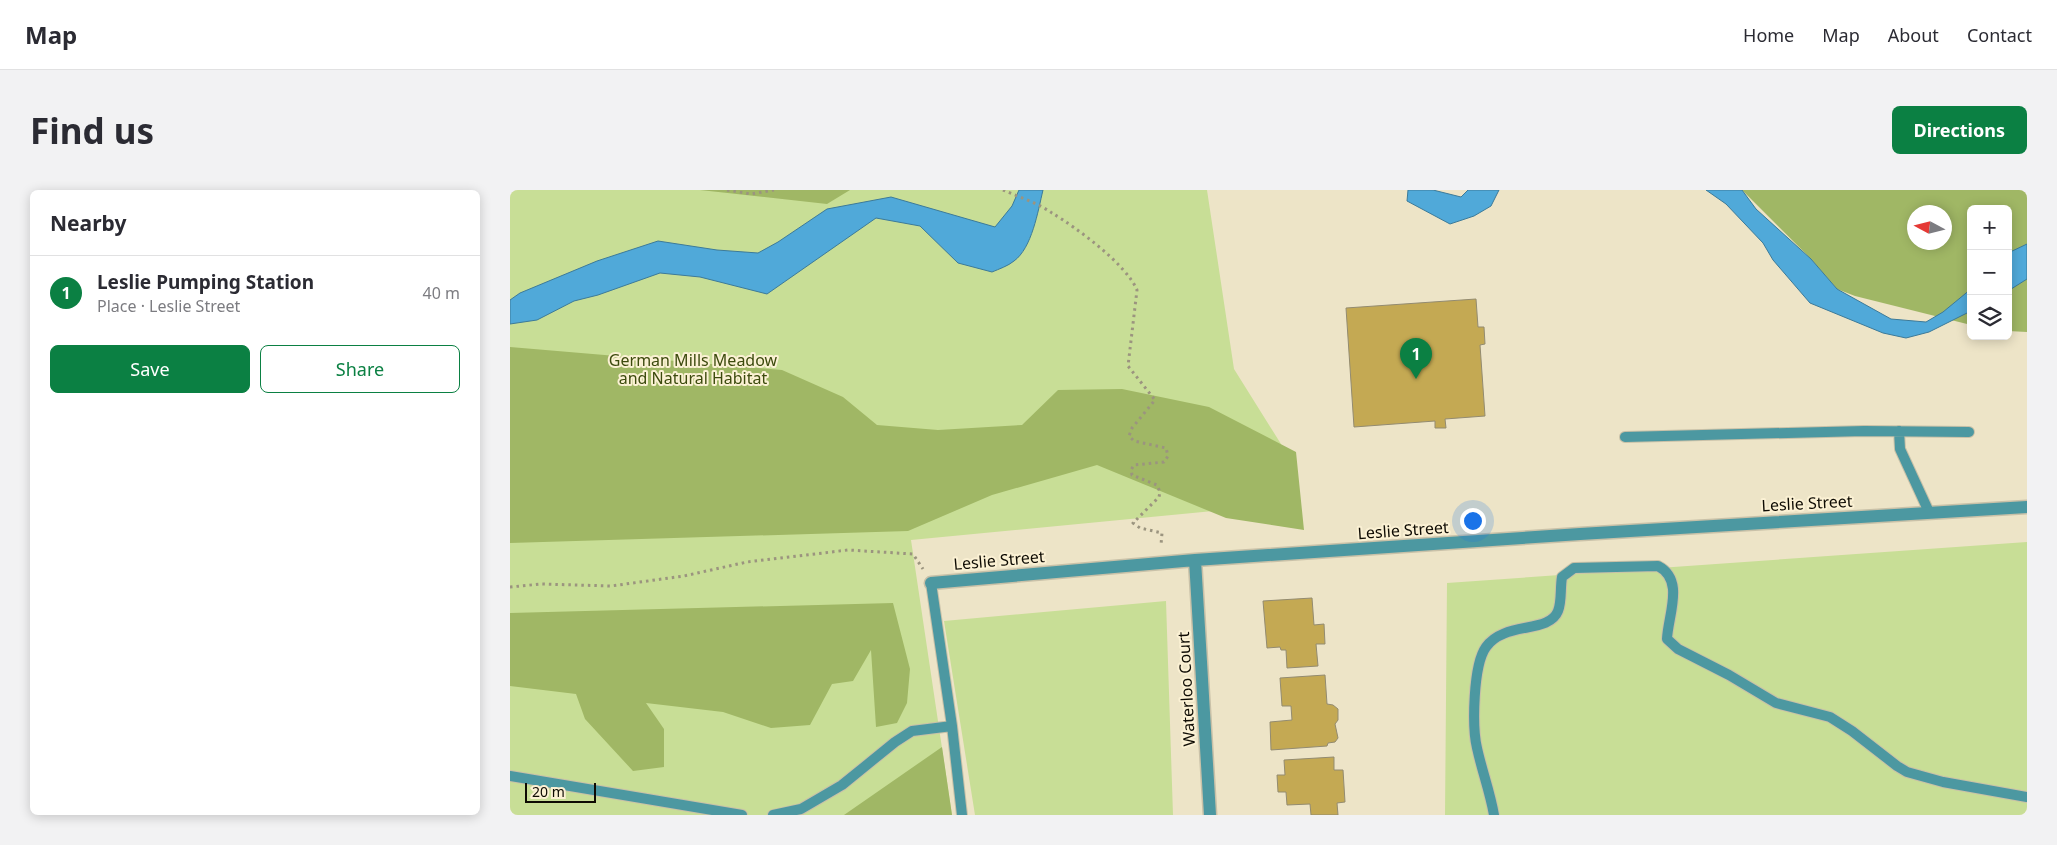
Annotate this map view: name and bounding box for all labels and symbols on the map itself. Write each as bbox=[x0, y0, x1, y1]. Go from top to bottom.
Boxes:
north arrow bbox=[1907, 205, 1952, 250]
pin: 1 bbox=[1400, 338, 1432, 379]
park label: German Mills Meadow and Natural Habitat bbox=[609, 349, 778, 389]
street label: Leslie Street bbox=[1761, 490, 1853, 516]
your location bbox=[1460, 508, 1486, 534]
street label: Leslie Street bbox=[1357, 516, 1449, 544]
street label: Leslie Street bbox=[953, 545, 1046, 575]
street label: Waterloo Court bbox=[1172, 631, 1200, 747]
scale bar bbox=[525, 780, 596, 803]

